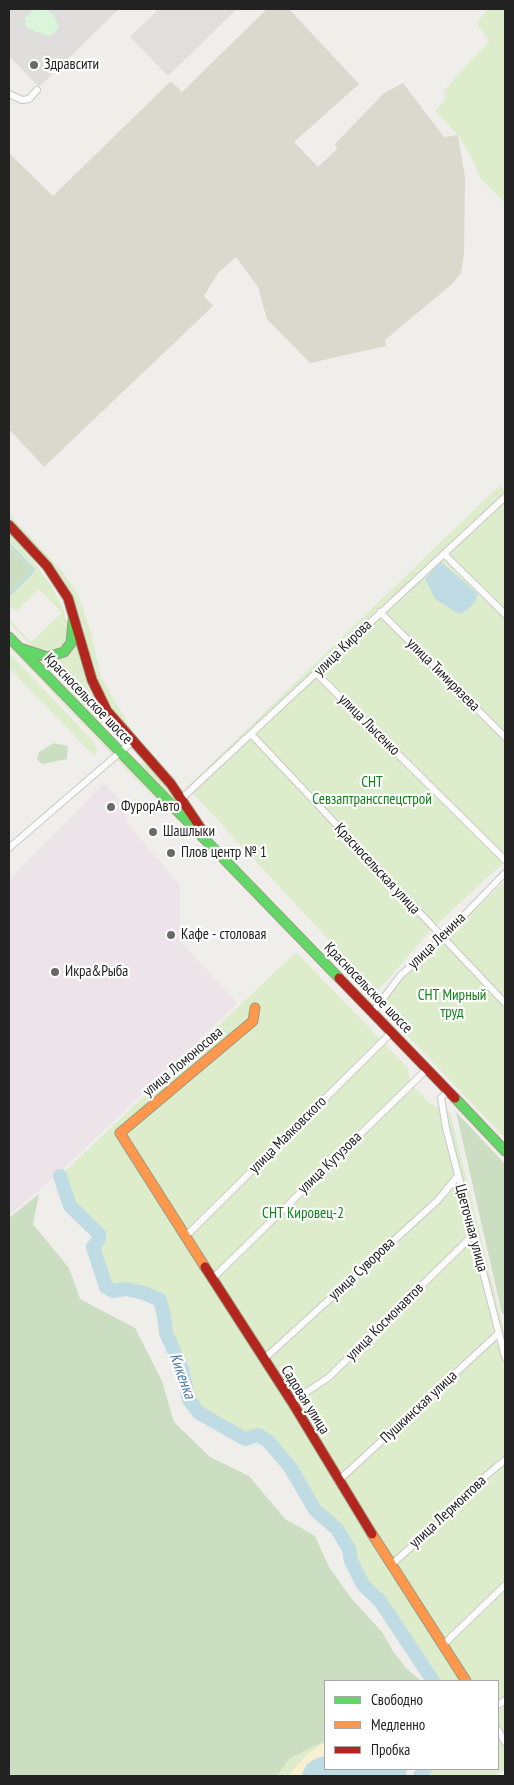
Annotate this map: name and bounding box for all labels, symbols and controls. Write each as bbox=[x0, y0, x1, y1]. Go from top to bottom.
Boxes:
place label: Здравсити bbox=[44, 56, 99, 74]
marker: Здравсити bbox=[28, 59, 40, 71]
street label: улица Кирова bbox=[311, 616, 375, 680]
street label: улица Тимирязева bbox=[403, 635, 483, 715]
street label: Красносельское шоссе bbox=[40, 650, 136, 748]
street label: улица Лысенко bbox=[335, 691, 403, 759]
park label: СНТ Севзаптрансспецстрой bbox=[312, 774, 432, 809]
place label: ФурорАвто bbox=[121, 798, 180, 816]
marker: ФурорАвто bbox=[105, 801, 117, 813]
street label: Красносельская улица bbox=[330, 820, 424, 918]
place label: Шашлыки bbox=[163, 823, 215, 841]
marker: Шашлыки bbox=[147, 826, 159, 838]
place label: Плов центр № 1 bbox=[181, 844, 267, 862]
marker: Плов центр № 1 bbox=[165, 847, 177, 859]
street label: улица Ленина bbox=[404, 909, 470, 973]
place label: Кафе - столовая bbox=[181, 926, 266, 944]
marker: Кафе - столовая bbox=[165, 929, 177, 941]
street label: Красносельское шоссе bbox=[320, 939, 416, 1037]
place label: Икра&Рыба bbox=[65, 963, 128, 981]
marker: Икра&Рыба bbox=[49, 966, 61, 978]
park label: СНТ Мирный труд bbox=[418, 987, 486, 1022]
street label: улица Ломоносова bbox=[139, 1023, 227, 1101]
street label: улица Маяковского bbox=[246, 1093, 330, 1177]
street label: улица Кутузова bbox=[295, 1128, 365, 1198]
street label: Цветочная улица bbox=[451, 1182, 491, 1274]
park label: СНТ Кировец-2 bbox=[262, 1205, 344, 1223]
street label: улица Суворова bbox=[325, 1234, 399, 1304]
street label: улица Космонавтов bbox=[342, 1279, 428, 1365]
water label: Кикенка bbox=[165, 1351, 199, 1401]
street label: Садовая улица bbox=[277, 1362, 333, 1438]
street label: Пушкинская улица bbox=[377, 1367, 461, 1447]
street label: улица Лермонтова bbox=[406, 1472, 490, 1552]
legend bbox=[324, 1680, 499, 1770]
text: Свободно bbox=[371, 1690, 423, 1709]
text: Медленно bbox=[371, 1715, 425, 1734]
text: Пробка bbox=[371, 1740, 410, 1759]

